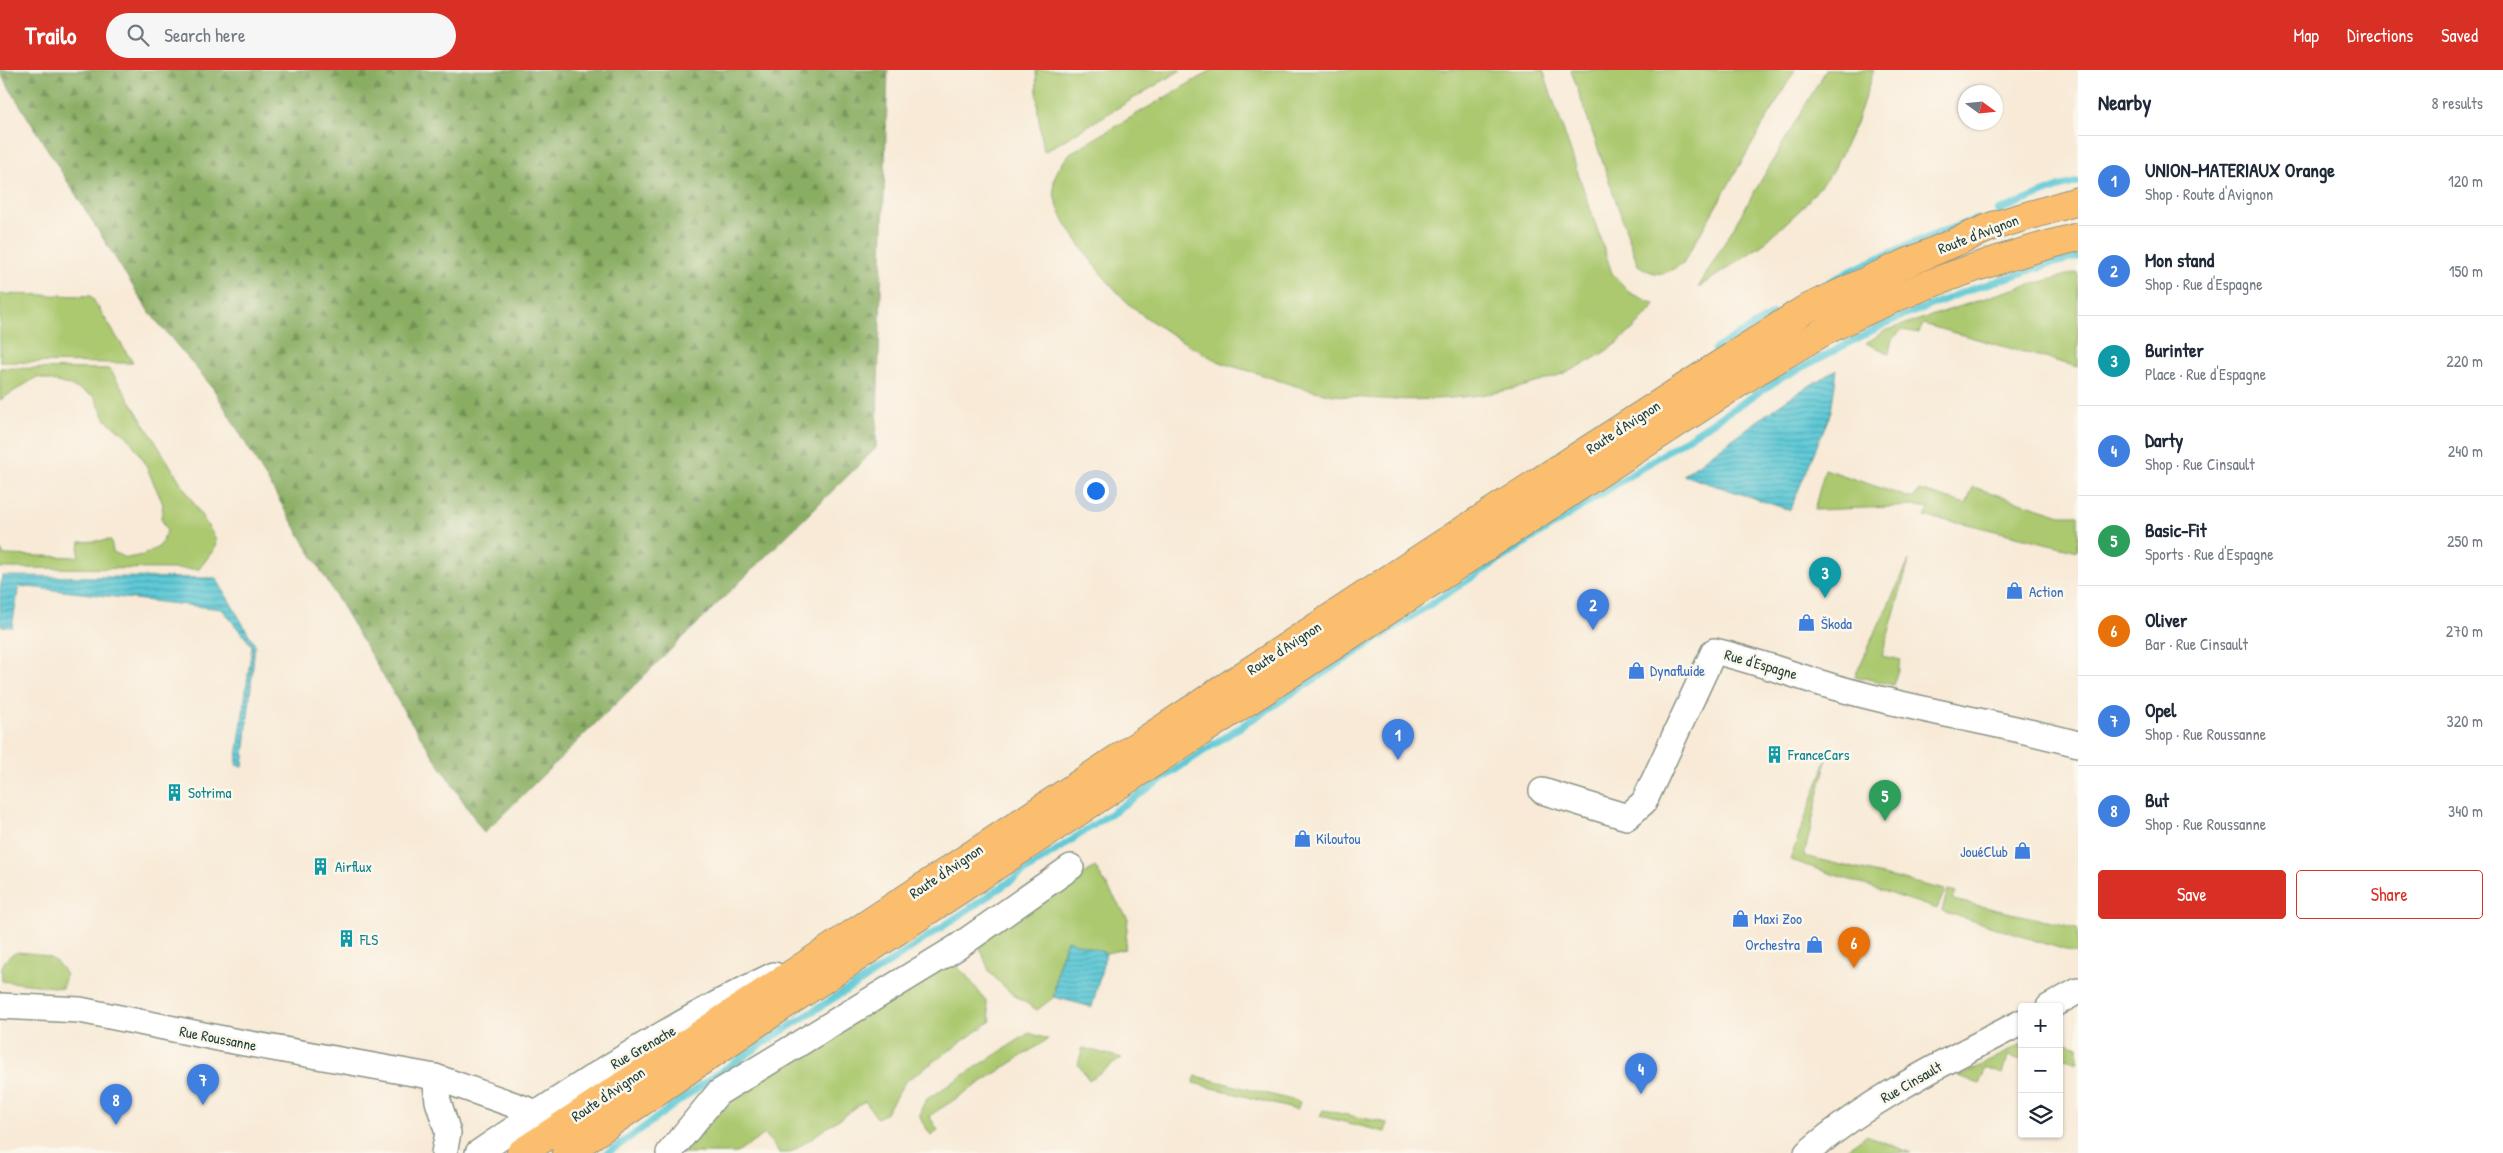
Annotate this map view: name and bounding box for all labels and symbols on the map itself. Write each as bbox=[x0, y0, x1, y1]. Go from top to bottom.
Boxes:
north arrow bbox=[1958, 85, 2003, 130]
street label: Route d'Avignon bbox=[1935, 209, 2022, 259]
street label: Route d'Avignon bbox=[1582, 395, 1664, 459]
your location bbox=[1083, 478, 1109, 504]
pin: 3 bbox=[1809, 557, 1841, 598]
shop icon: Action bbox=[2005, 581, 2025, 601]
place label: Action bbox=[2029, 581, 2064, 602]
pin: 2 bbox=[1577, 589, 1609, 630]
shop icon: Škoda bbox=[1797, 613, 1817, 633]
place label: Škoda bbox=[1821, 613, 1852, 634]
street label: Route d'Avignon bbox=[1243, 616, 1325, 680]
street label: Rue d'Espagne bbox=[1722, 644, 1800, 684]
shop icon: Dynafluide bbox=[1626, 660, 1646, 680]
place label: Dynafluide bbox=[1650, 660, 1705, 681]
pin: 1 bbox=[1382, 719, 1414, 760]
building icon: FranceCars bbox=[1764, 744, 1784, 764]
place label: FranceCars bbox=[1787, 744, 1850, 765]
pin: 5 bbox=[1869, 780, 1901, 821]
building icon: Sotrima bbox=[164, 782, 184, 802]
place label: Sotrima bbox=[188, 782, 231, 803]
shop icon: Kiloutou bbox=[1292, 828, 1312, 848]
place label: Kiloutou bbox=[1316, 828, 1360, 849]
street label: Route d'Avignon bbox=[905, 838, 987, 903]
place label: JouéClub bbox=[1960, 841, 2008, 862]
shop icon: JouéClub bbox=[2012, 841, 2032, 861]
building icon: Airflux bbox=[311, 856, 331, 876]
place label: Airflux bbox=[335, 856, 372, 877]
shop icon: Maxi Zoo bbox=[1730, 908, 1750, 928]
place label: Maxi Zoo bbox=[1754, 908, 1802, 929]
pin: 6 bbox=[1838, 927, 1870, 968]
building icon: FLS bbox=[336, 929, 356, 949]
place label: FLS bbox=[359, 929, 378, 950]
place label: Orchestra bbox=[1745, 934, 1800, 955]
shop icon: Orchestra bbox=[1804, 934, 1824, 954]
street label: Rue Roussanne bbox=[178, 1020, 258, 1056]
street label: Rue Grenache bbox=[607, 1020, 679, 1074]
pin: 4 bbox=[1625, 1053, 1657, 1094]
street label: Rue Cinsault bbox=[1877, 1056, 1946, 1108]
street label: Route d'Avignon bbox=[567, 1061, 649, 1126]
pin: 7 bbox=[187, 1064, 219, 1105]
pin: 8 bbox=[100, 1084, 132, 1125]

